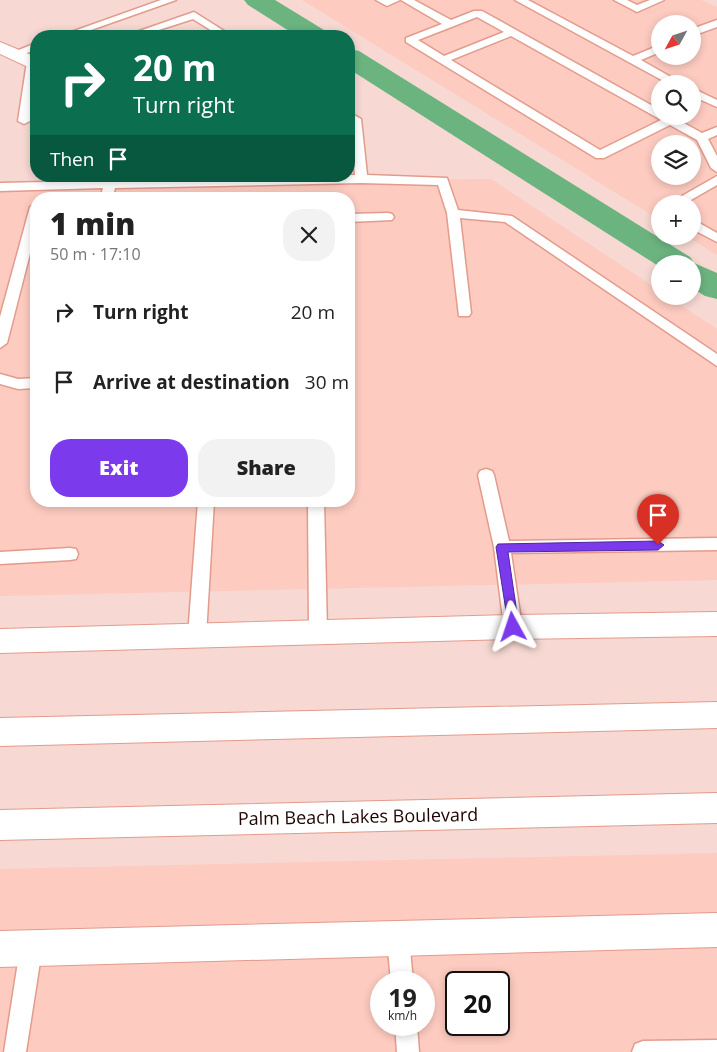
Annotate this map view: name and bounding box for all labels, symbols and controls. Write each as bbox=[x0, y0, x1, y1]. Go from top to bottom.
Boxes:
north arrow bbox=[651, 15, 701, 65]
map controls bbox=[651, 15, 701, 305]
text: 20 m bbox=[133, 44, 216, 91]
icon: right bbox=[50, 50, 115, 115]
button: search bbox=[651, 75, 701, 125]
text: Turn right bbox=[133, 89, 235, 119]
button: layers bbox=[651, 135, 701, 185]
icon: arrive bbox=[104, 145, 132, 173]
text: Then bbox=[50, 146, 94, 172]
button: + bbox=[651, 195, 701, 245]
text: 1 min bbox=[50, 203, 135, 244]
button: close bbox=[283, 209, 335, 261]
text: 50 m · 17:10 bbox=[50, 243, 141, 265]
button: − bbox=[651, 255, 701, 305]
icon: right bbox=[50, 298, 78, 326]
text: Turn right bbox=[93, 299, 188, 325]
text: 20 m bbox=[291, 299, 335, 325]
icon: arrive bbox=[50, 368, 78, 396]
text: Arrive at destination bbox=[93, 369, 290, 395]
text: 30 m bbox=[305, 369, 349, 395]
button: Exit bbox=[50, 439, 188, 497]
button: Share bbox=[198, 439, 335, 497]
pin bbox=[637, 494, 679, 545]
icon: arrive bbox=[644, 501, 672, 529]
position arrow bbox=[486, 600, 538, 652]
street label: Palm Beach Lakes Boulevard bbox=[238, 802, 478, 830]
speed limit sign: 20 bbox=[445, 971, 510, 1036]
text: 19 bbox=[388, 980, 417, 1014]
text: km/h bbox=[388, 1007, 417, 1024]

